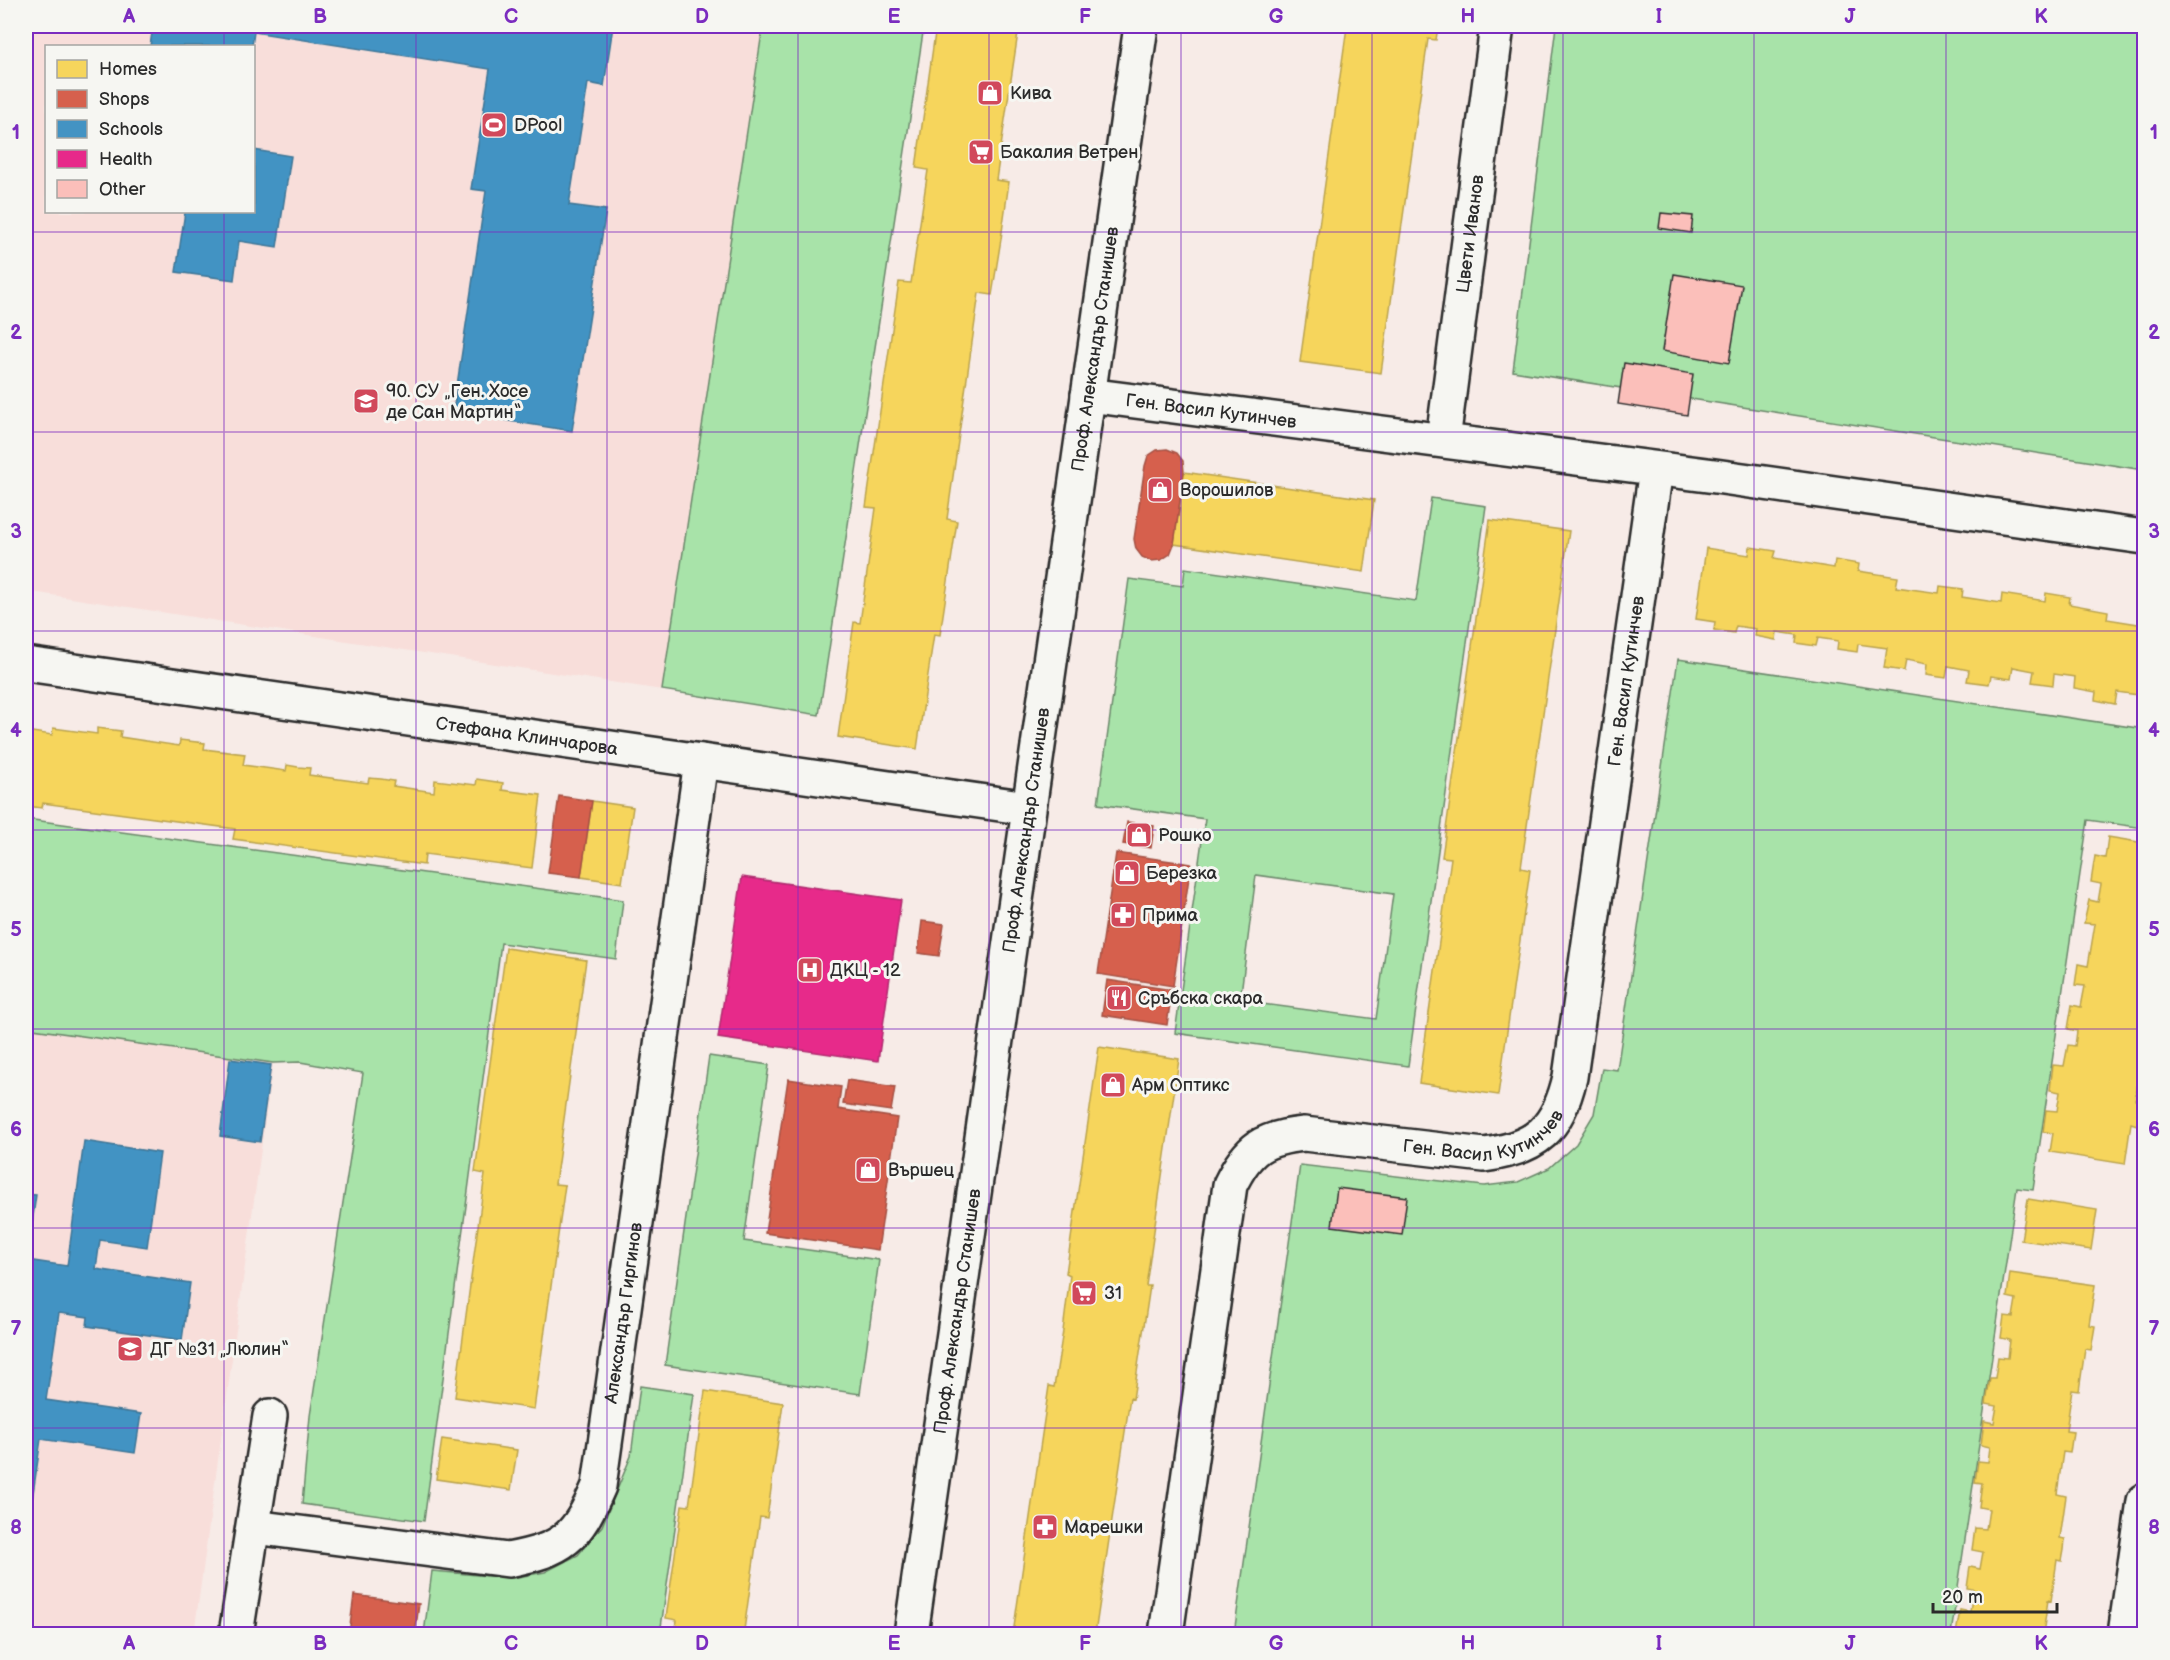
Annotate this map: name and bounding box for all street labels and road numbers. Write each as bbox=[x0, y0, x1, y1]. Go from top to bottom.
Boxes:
street label: Цвети Иванов bbox=[1452, 173, 1488, 294]
street label: Проф. Александър Станишев bbox=[1067, 225, 1123, 473]
street label: Ген. Васил Кутинчев bbox=[1124, 389, 1298, 432]
street label: Ген. Васил Кутинчев bbox=[1604, 594, 1649, 768]
street label: Проф. Александър Станишев bbox=[998, 706, 1054, 954]
street label: Стефана Клинчарова bbox=[434, 713, 620, 759]
street label: Ген. Васил Кутинчев bbox=[1402, 1106, 1568, 1166]
street label: Проф. Александър Станишев bbox=[929, 1187, 985, 1435]
street label: Александър Гиргинов bbox=[600, 1221, 647, 1406]

